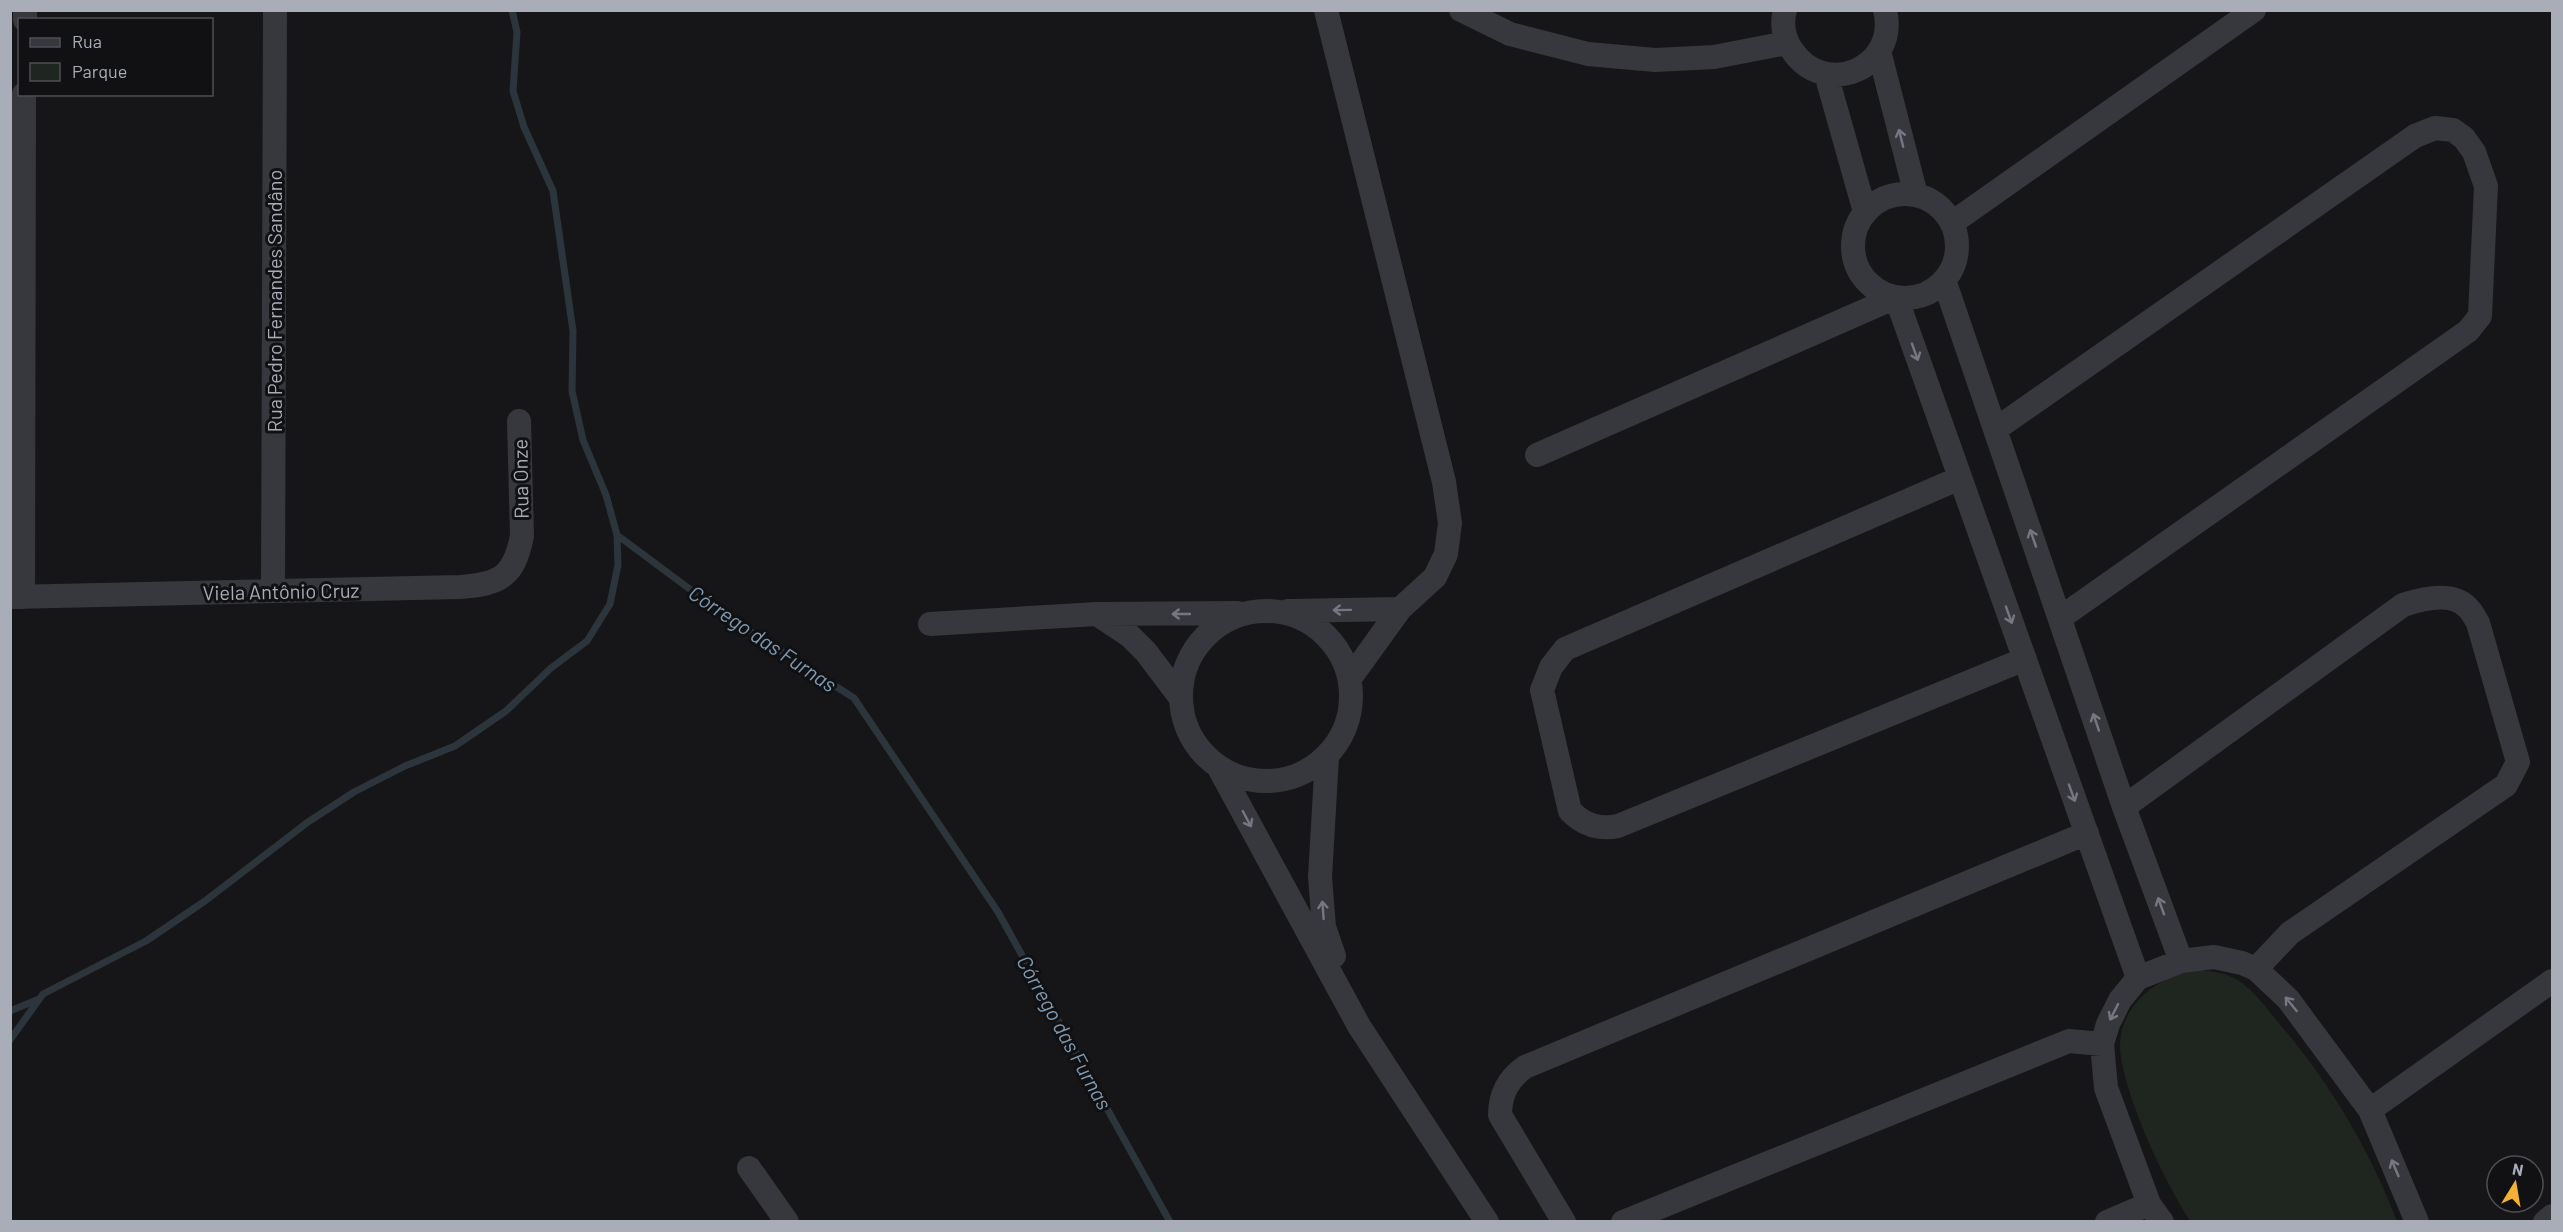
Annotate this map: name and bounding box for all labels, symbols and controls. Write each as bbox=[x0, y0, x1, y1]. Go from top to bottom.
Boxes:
legend bbox=[18, 18, 213, 96]
text: Rua bbox=[72, 30, 102, 52]
text: Parque bbox=[72, 60, 127, 82]
one-way arrow bbox=[1895, 129, 1907, 148]
street label: Rua Pedro Fernandes Sandâno bbox=[262, 170, 286, 432]
one-way arrow bbox=[1911, 342, 1922, 361]
street label: Rua Onze bbox=[507, 439, 533, 519]
one-way arrow bbox=[2027, 529, 2038, 548]
street label: Viela Antônio Cruz bbox=[202, 578, 360, 604]
water label: Córrego das Furnas bbox=[684, 579, 842, 697]
one-way arrow bbox=[1333, 604, 1353, 616]
one-way arrow bbox=[2004, 605, 2015, 624]
one-way arrow bbox=[1172, 608, 1192, 620]
one-way arrow bbox=[2089, 714, 2100, 732]
one-way arrow bbox=[2068, 784, 2079, 802]
one-way arrow bbox=[1241, 810, 1253, 827]
one-way arrow bbox=[2154, 897, 2165, 916]
one-way arrow bbox=[1317, 901, 1328, 921]
water label: Córrego das Furnas bbox=[1012, 950, 1118, 1114]
one-way arrow bbox=[2284, 997, 2298, 1012]
one-way arrow bbox=[2108, 1003, 2119, 1021]
north arrow bbox=[2485, 1154, 2545, 1214]
text: N bbox=[2511, 1158, 2525, 1179]
one-way arrow bbox=[2389, 1159, 2400, 1177]

